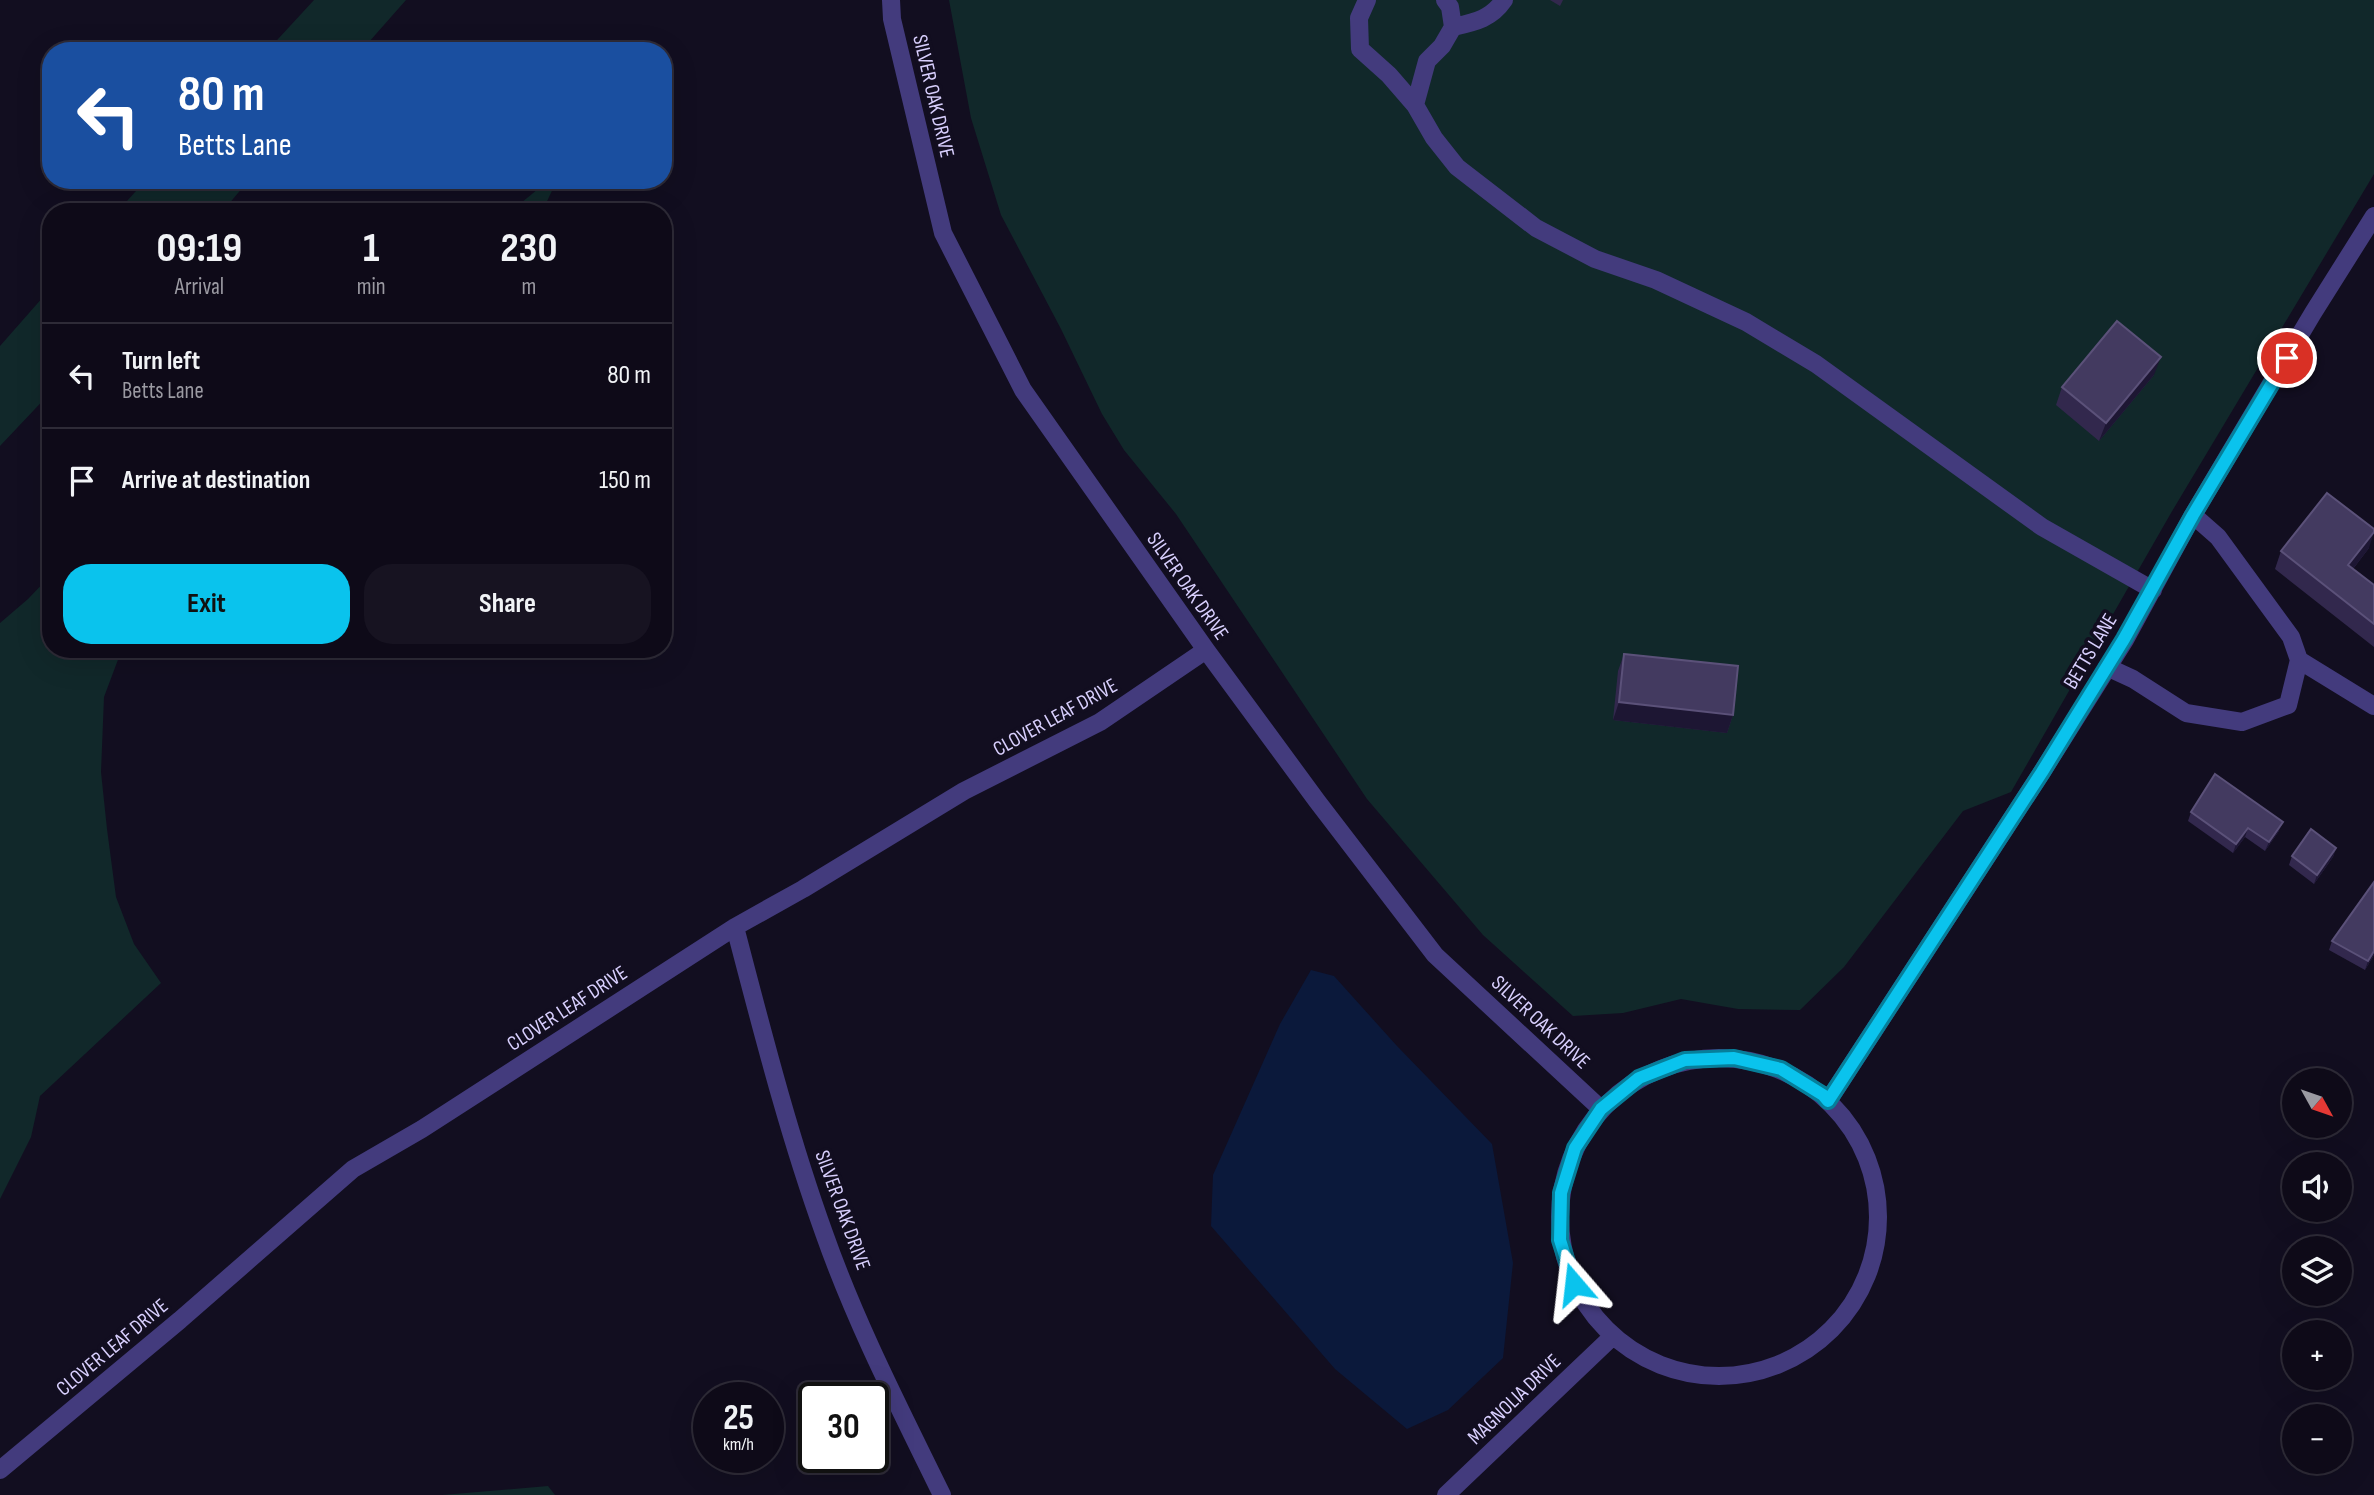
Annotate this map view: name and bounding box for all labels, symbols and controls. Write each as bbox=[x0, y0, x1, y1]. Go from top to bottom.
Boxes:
street label: SILVER OAK DRIVE bbox=[907, 32, 960, 160]
text: 80 m bbox=[178, 66, 265, 125]
icon: left bbox=[63, 70, 154, 161]
text: Betts Lane bbox=[178, 126, 292, 165]
text: 09:19 bbox=[157, 223, 242, 274]
text: 1 bbox=[363, 223, 379, 274]
text: 230 bbox=[500, 223, 557, 274]
text: Arrival bbox=[175, 273, 224, 301]
text: min bbox=[357, 273, 386, 301]
text: m bbox=[521, 273, 536, 301]
pin bbox=[2257, 328, 2317, 388]
icon: arrive bbox=[2268, 339, 2306, 377]
text: Turn left bbox=[122, 346, 200, 377]
icon: left bbox=[63, 357, 101, 395]
text: 80 m bbox=[607, 360, 651, 391]
text: Betts Lane bbox=[122, 377, 204, 405]
icon: arrive bbox=[63, 462, 101, 500]
text: Arrive at destination bbox=[122, 465, 310, 496]
text: 150 m bbox=[599, 465, 651, 496]
street label: SILVER OAK DRIVE bbox=[1141, 528, 1234, 645]
button: Exit bbox=[63, 564, 350, 644]
button: Share bbox=[364, 564, 651, 644]
street label: BETTS LANE bbox=[2058, 609, 2123, 694]
street label: CLOVER LEAF DRIVE bbox=[989, 673, 1122, 762]
street label: CLOVER LEAF DRIVE bbox=[503, 960, 632, 1057]
street label: SILVER OAK DRIVE bbox=[1486, 970, 1595, 1074]
north arrow bbox=[2282, 1068, 2352, 1138]
map controls bbox=[2282, 1068, 2352, 1474]
street label: SILVER OAK DRIVE bbox=[809, 1147, 876, 1273]
button: sound bbox=[2282, 1152, 2352, 1222]
button: layers bbox=[2282, 1236, 2352, 1306]
position arrow bbox=[1537, 1247, 1611, 1321]
street label: CLOVER LEAF DRIVE bbox=[51, 1293, 173, 1401]
button: + bbox=[2282, 1320, 2352, 1390]
street label: MAGNOLIA DRIVE bbox=[1463, 1349, 1566, 1450]
speed limit sign: 30 bbox=[798, 1382, 889, 1473]
text: 25 bbox=[723, 1397, 754, 1440]
button: − bbox=[2282, 1404, 2352, 1474]
text: km/h bbox=[723, 1434, 754, 1455]

